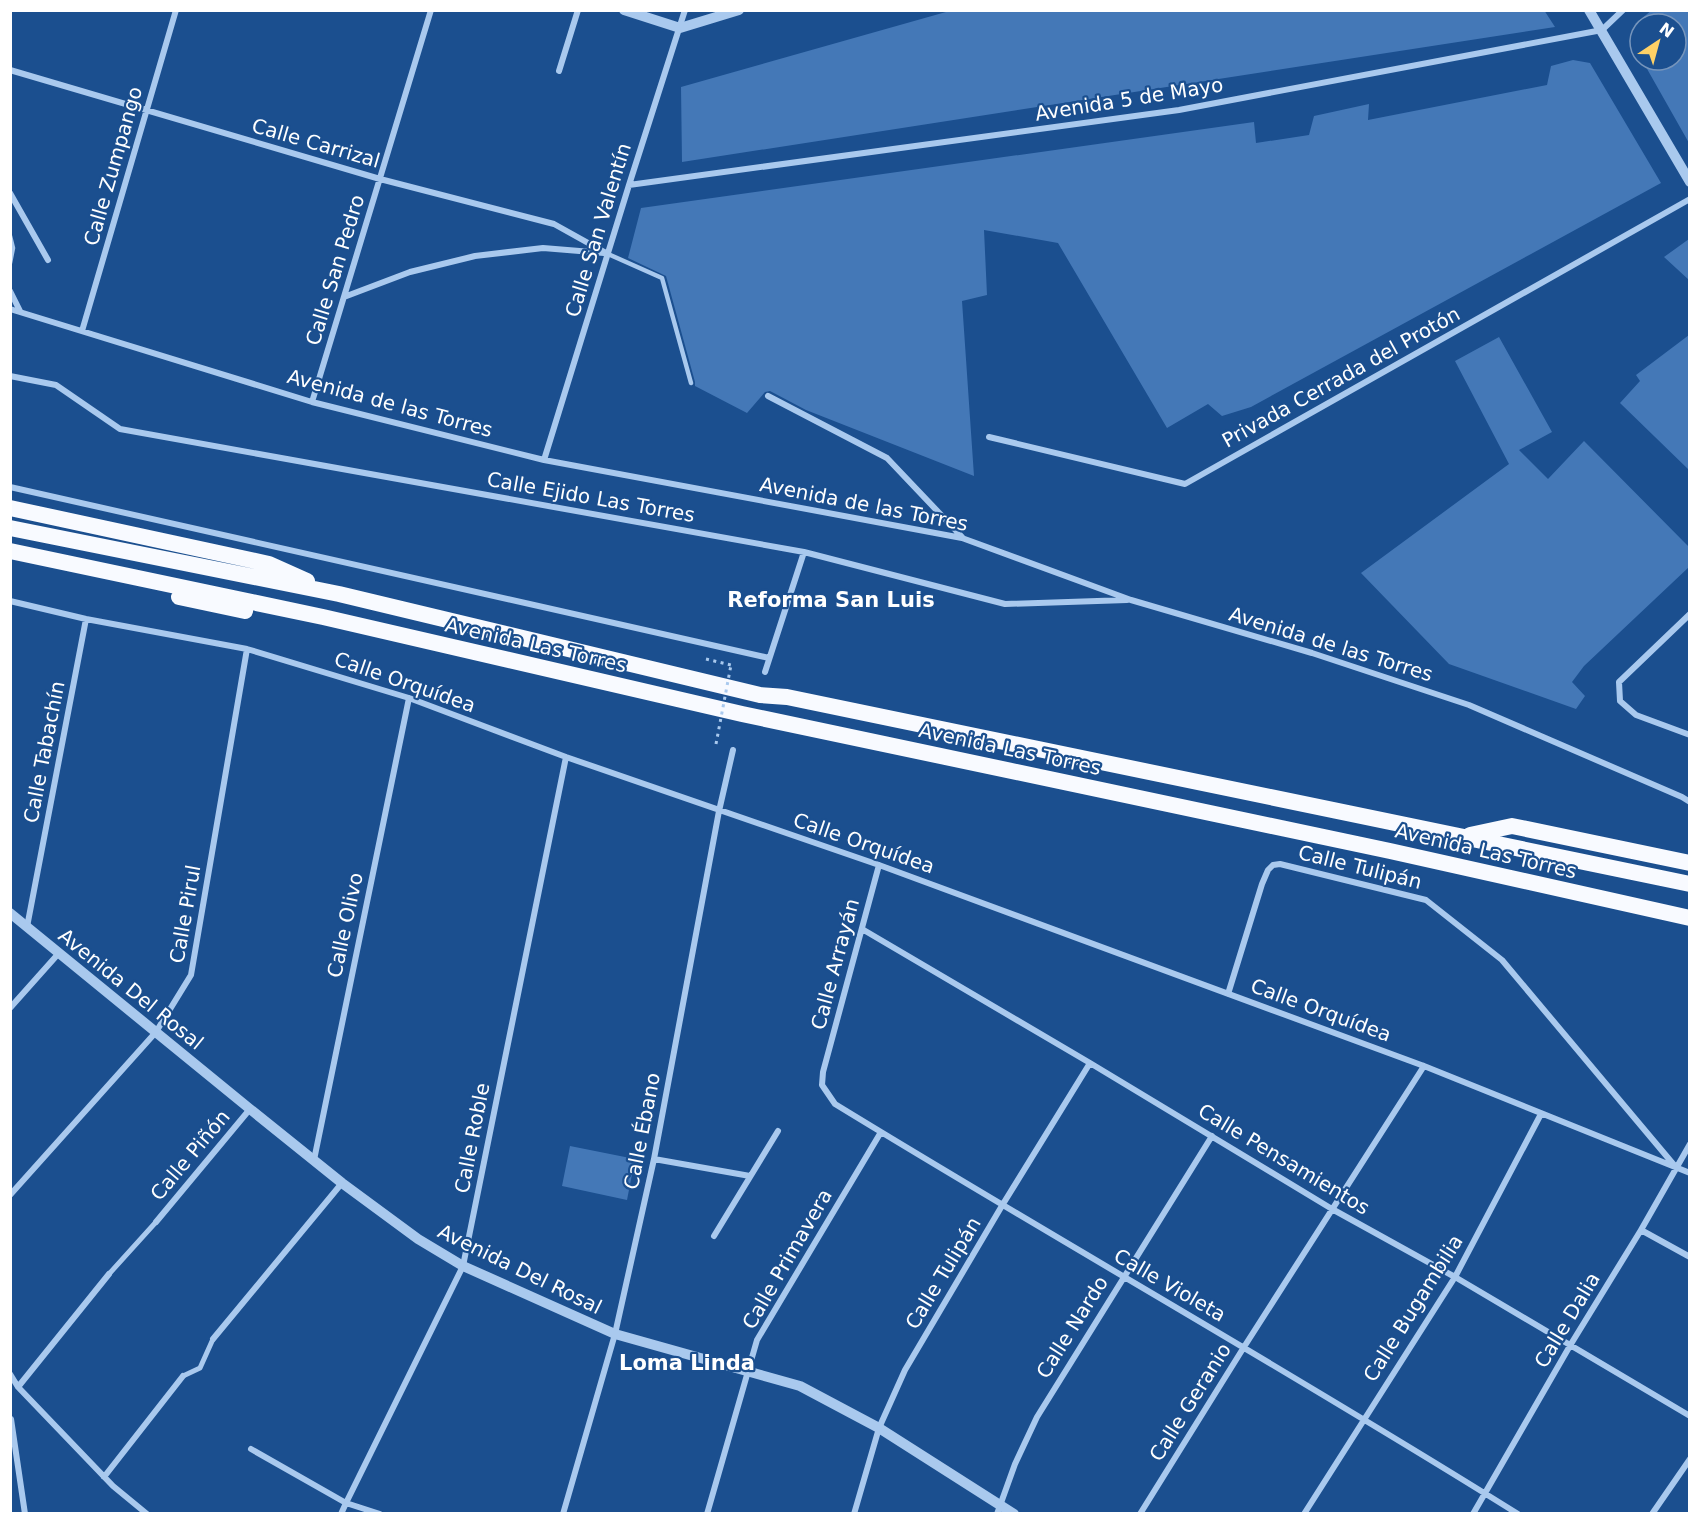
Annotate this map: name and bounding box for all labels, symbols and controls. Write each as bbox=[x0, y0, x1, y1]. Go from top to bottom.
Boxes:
north arrow bbox=[1628, 12, 1688, 72]
text: N bbox=[1656, 19, 1678, 42]
street label: Avenida 5 de Mayo bbox=[1033, 72, 1225, 126]
street label: Calle Zumpango bbox=[79, 84, 147, 248]
street label: Calle Carrizal bbox=[249, 113, 383, 173]
street label: Calle San Valentín bbox=[560, 140, 636, 320]
street label: Calle San Pedro bbox=[301, 192, 369, 348]
street label: Privada Cerrada del Protón bbox=[1218, 301, 1464, 453]
street label: Avenida de las Torres bbox=[285, 364, 495, 442]
street label: Calle Ejido Las Torres bbox=[485, 467, 697, 527]
street label: Avenida de las Torres bbox=[758, 472, 970, 536]
district label: Reforma San Luis bbox=[727, 588, 935, 612]
street label: Avenida de las Torres bbox=[1226, 602, 1436, 686]
street label: Avenida Las Torres bbox=[443, 612, 629, 678]
street label: Calle Orquídea bbox=[331, 647, 479, 717]
street label: Calle Tabachín bbox=[18, 679, 70, 825]
street label: Avenida Las Torres bbox=[917, 718, 1103, 780]
street label: Calle Orquídea bbox=[790, 808, 938, 878]
street label: Avenida Las Torres bbox=[1393, 818, 1579, 884]
street label: Calle Tulipán bbox=[1296, 840, 1424, 894]
street label: Calle Pirul bbox=[165, 863, 205, 965]
street label: Calle Olivo bbox=[322, 870, 368, 980]
street label: Calle Arrayán bbox=[806, 896, 864, 1032]
street label: Avenida Del Rosal bbox=[54, 923, 208, 1055]
street label: Calle Orquídea bbox=[1247, 973, 1395, 1047]
street label: Calle Ébano bbox=[619, 1071, 665, 1191]
street label: Calle Roble bbox=[450, 1081, 494, 1195]
street label: Calle Pensamientos bbox=[1194, 1098, 1374, 1220]
street label: Calle Piñón bbox=[145, 1105, 235, 1205]
street label: Calle Primavera bbox=[737, 1185, 837, 1333]
street label: Calle Tulipán bbox=[900, 1213, 986, 1333]
street label: Avenida Del Rosal bbox=[434, 1219, 606, 1319]
street label: Calle Bugambilia bbox=[1358, 1230, 1468, 1386]
street label: Calle Violeta bbox=[1110, 1243, 1230, 1327]
street label: Calle Dalia bbox=[1529, 1268, 1605, 1372]
street label: Calle Nardo bbox=[1031, 1271, 1113, 1383]
street label: Calle Geranio bbox=[1144, 1339, 1236, 1465]
district label: Loma Linda bbox=[619, 1351, 755, 1375]

